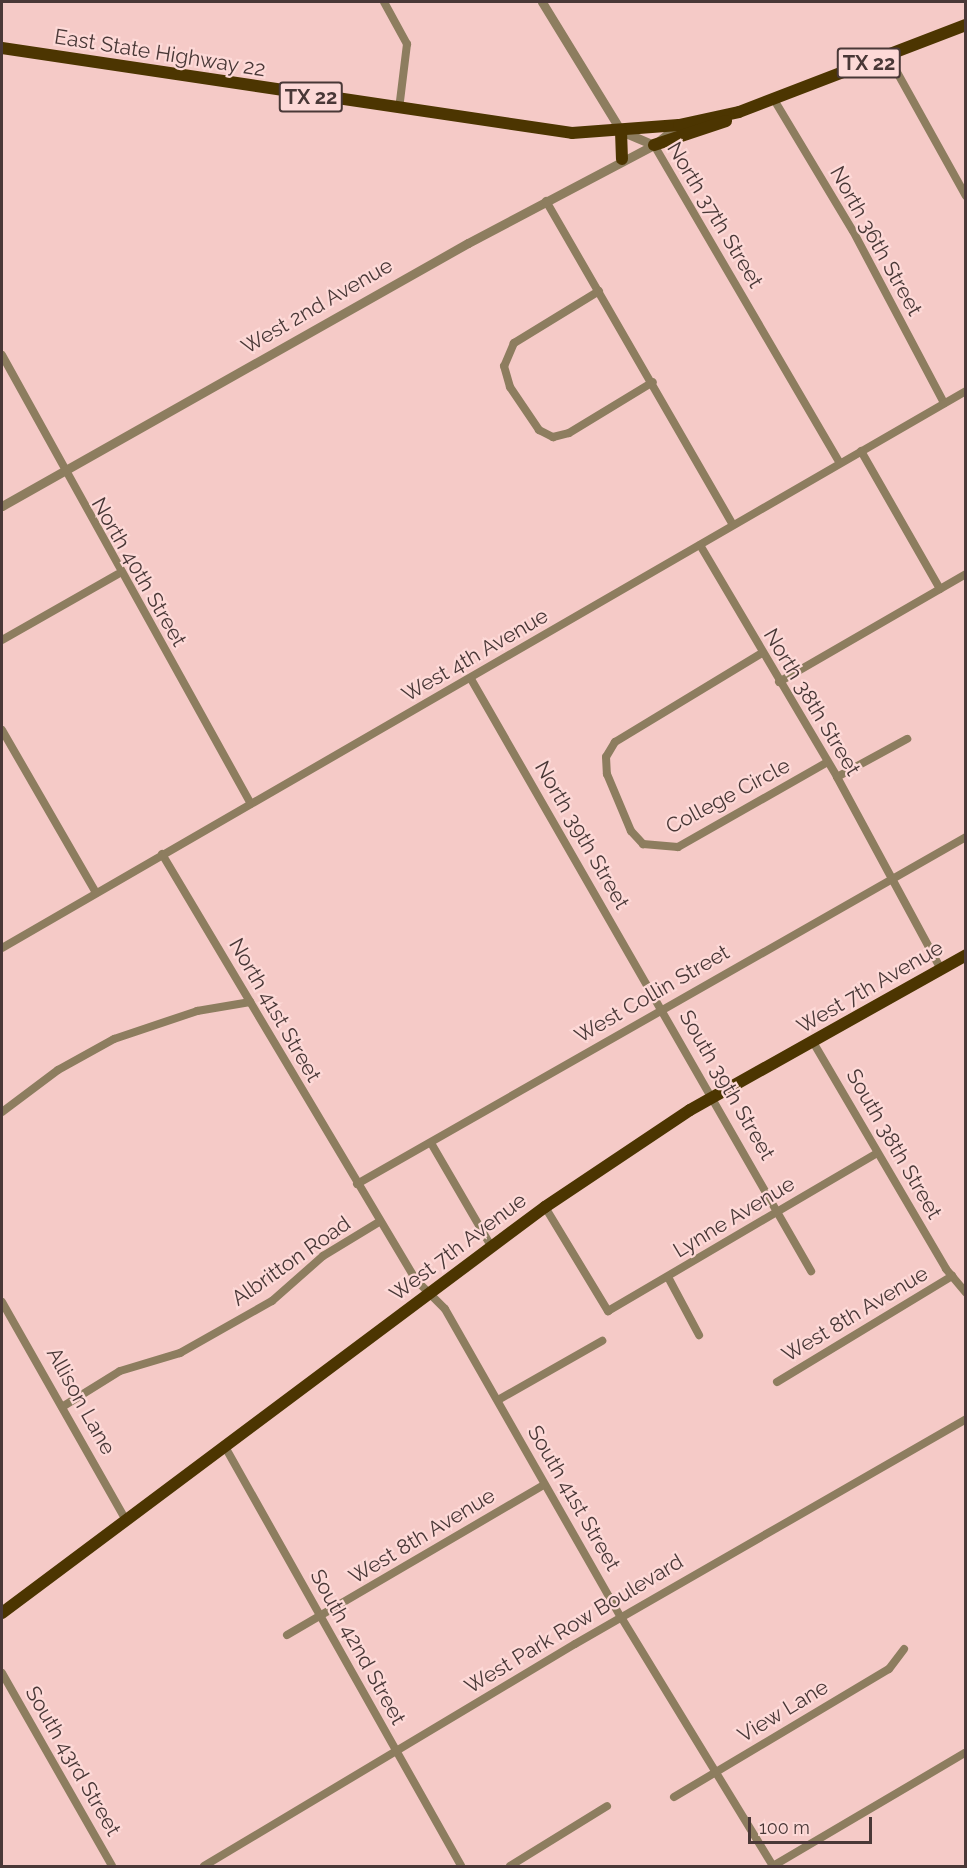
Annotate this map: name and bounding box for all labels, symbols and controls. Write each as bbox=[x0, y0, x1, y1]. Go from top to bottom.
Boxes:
street label: East State Highway 22 bbox=[52, 24, 268, 82]
road number: TX 22 bbox=[836, 46, 902, 80]
road number: TX 22 bbox=[278, 80, 344, 114]
street label: North 37th Street bbox=[662, 137, 768, 293]
street label: North 36th Street bbox=[824, 162, 928, 320]
street label: West 2nd Avenue bbox=[237, 252, 397, 360]
street label: North 40th Street bbox=[86, 493, 192, 651]
street label: West 4th Avenue bbox=[397, 603, 553, 707]
street label: North 38th Street bbox=[758, 624, 866, 780]
street label: College Circle bbox=[662, 753, 794, 839]
street label: North 39th Street bbox=[529, 756, 635, 914]
street label: North 41st Street bbox=[224, 934, 326, 1086]
street label: West 7th Avenue bbox=[792, 935, 948, 1039]
street label: West Collin Street bbox=[570, 940, 734, 1048]
street label: South 39th Street bbox=[674, 1006, 780, 1164]
street label: South 38th Street bbox=[841, 1065, 947, 1223]
street label: Lynne Avenue bbox=[668, 1171, 800, 1263]
street label: West 7th Avenue bbox=[385, 1187, 531, 1307]
street label: Albritton Road bbox=[227, 1211, 355, 1311]
street label: West 8th Avenue bbox=[777, 1260, 933, 1368]
street label: Allison Lane bbox=[41, 1343, 121, 1459]
street label: South 41st Street bbox=[522, 1421, 626, 1575]
street label: West 8th Avenue bbox=[344, 1482, 500, 1590]
street label: West Park Row Boulevard bbox=[460, 1549, 688, 1699]
street label: South 42nd Street bbox=[305, 1565, 411, 1729]
street label: View Lane bbox=[733, 1674, 833, 1748]
street label: South 43rd Street bbox=[20, 1682, 126, 1840]
scale bar bbox=[751, 1805, 876, 1843]
text: 100 m bbox=[759, 1817, 810, 1838]

